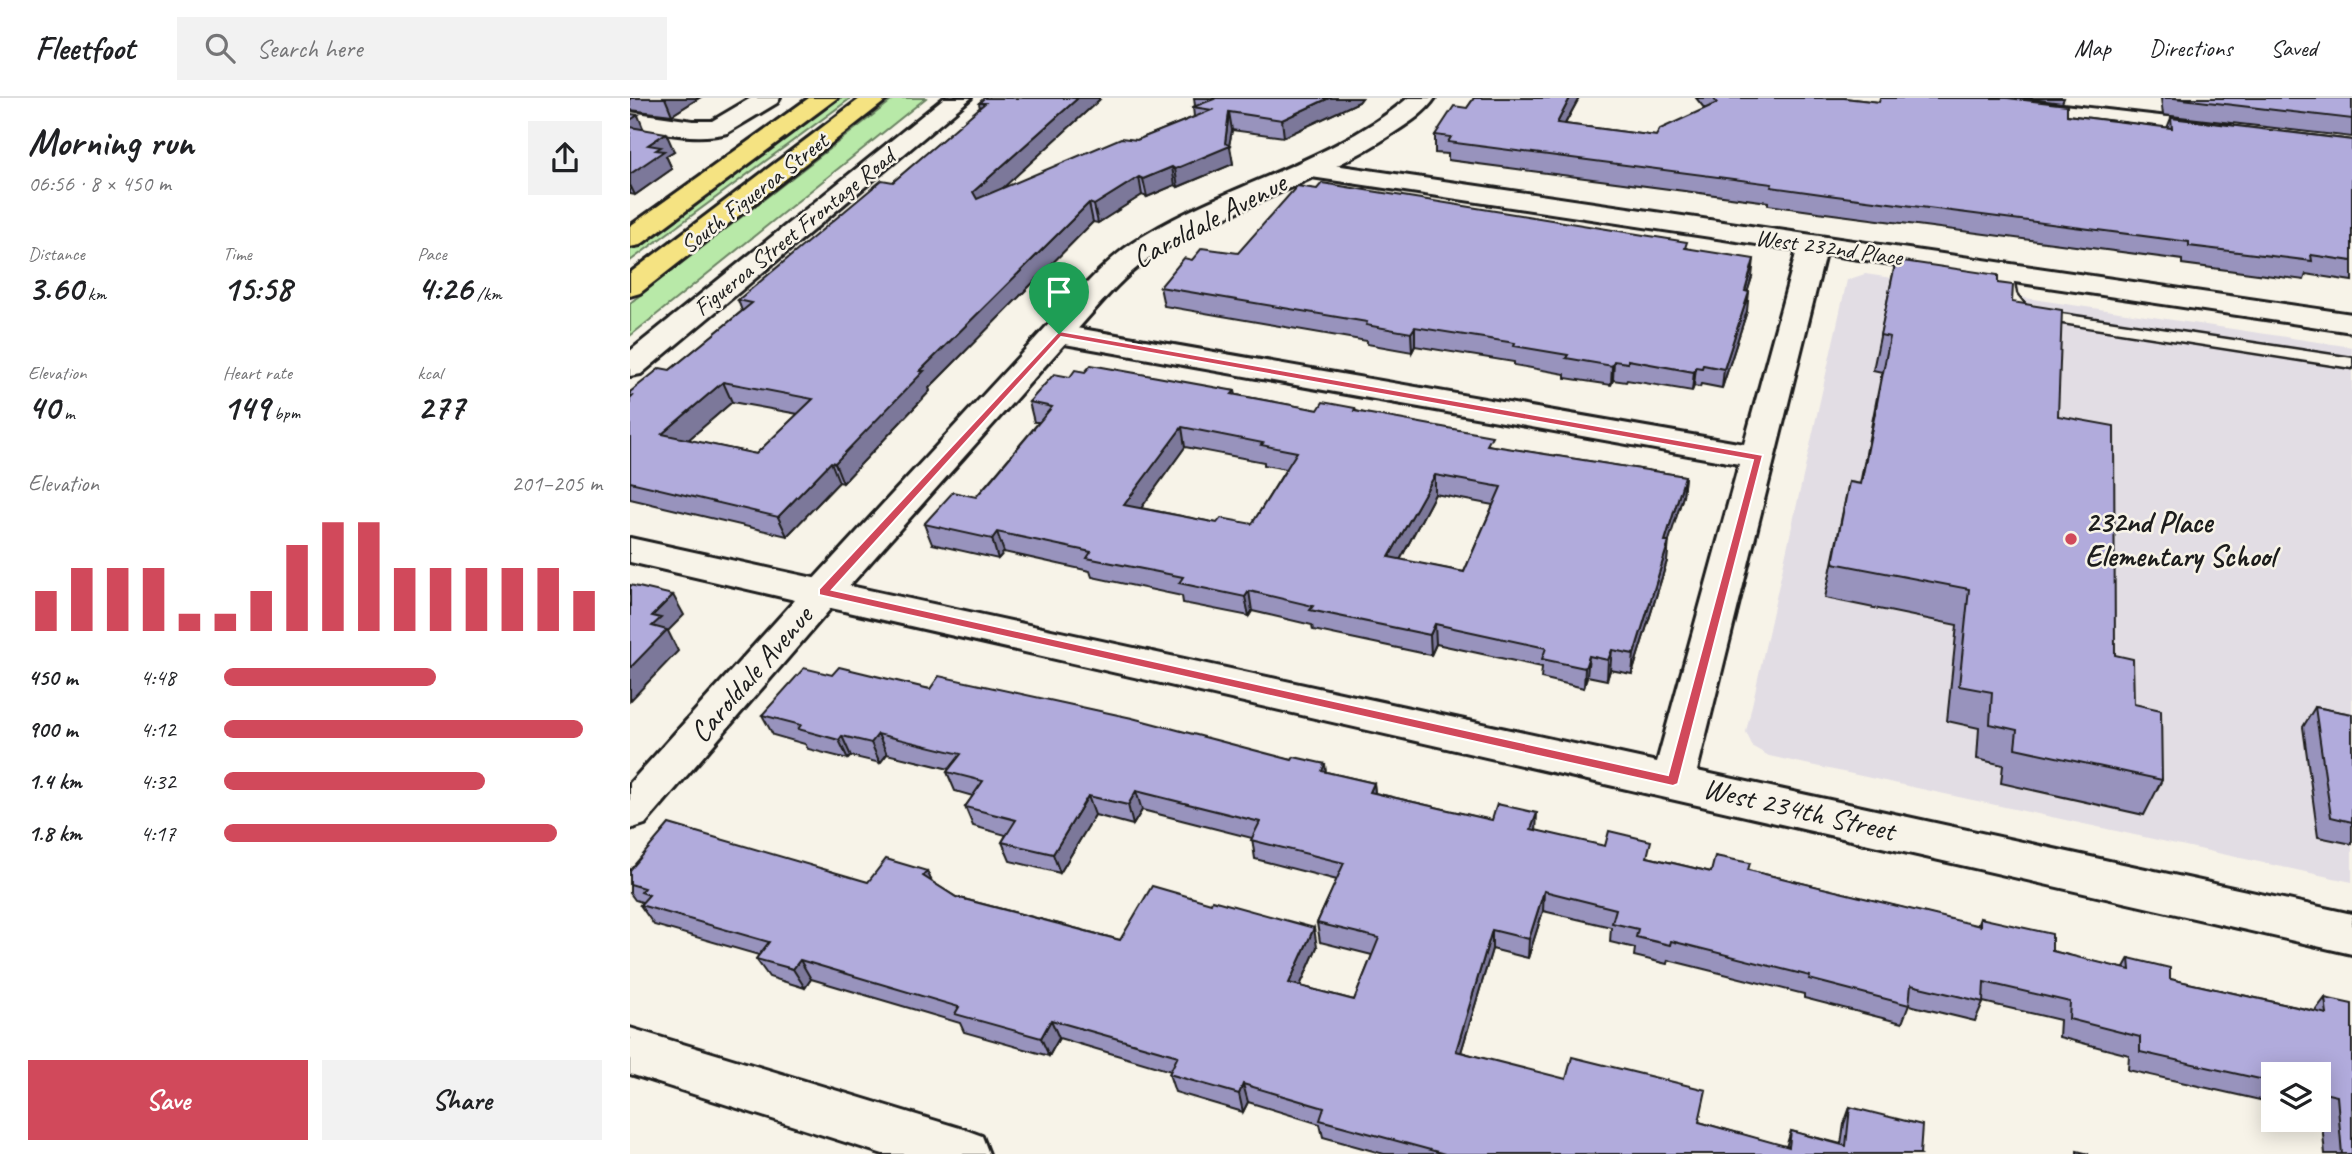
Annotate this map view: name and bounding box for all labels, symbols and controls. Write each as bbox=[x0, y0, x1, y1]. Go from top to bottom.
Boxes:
search box bbox=[177, 17, 667, 80]
text: Fleetfoot bbox=[35, 27, 135, 69]
icon: search bbox=[201, 29, 239, 67]
text: Search here bbox=[257, 32, 363, 65]
text: Map bbox=[2074, 33, 2111, 63]
text: Directions bbox=[2149, 33, 2232, 63]
text: Saved bbox=[2270, 33, 2317, 63]
text: Morning run bbox=[28, 119, 194, 166]
button: share bbox=[528, 121, 602, 195]
street label: South Figueroa Street bbox=[674, 125, 836, 260]
street label: Figueroa Street Frontage Road bbox=[687, 139, 903, 322]
street label: Caroldale Avenue bbox=[1125, 163, 1295, 276]
text: 06:56 · 8 × 450 m bbox=[28, 169, 171, 198]
street label: West 232nd Place bbox=[1754, 222, 1906, 272]
text: Distance bbox=[28, 242, 85, 266]
text: Time bbox=[223, 242, 252, 266]
text: Pace bbox=[417, 242, 447, 266]
pin bbox=[1029, 262, 1089, 334]
text: 3.60 bbox=[28, 266, 83, 311]
text: 15:58 bbox=[223, 266, 291, 311]
text: 4:26 bbox=[417, 266, 472, 311]
icon: arrive bbox=[1040, 273, 1078, 311]
text: km bbox=[83, 282, 106, 306]
text: /km bbox=[472, 282, 502, 306]
text: Elevation bbox=[28, 361, 86, 385]
text: Heart rate bbox=[223, 361, 292, 385]
text: kcal bbox=[417, 361, 442, 385]
text: 40 bbox=[28, 385, 60, 430]
text: 149 bbox=[223, 385, 270, 430]
text: 277 bbox=[417, 385, 464, 430]
text: m bbox=[60, 401, 75, 425]
text: bpm bbox=[270, 401, 300, 425]
text: Elevation bbox=[28, 469, 99, 498]
text: 201–205 m bbox=[511, 469, 602, 498]
place label: 232nd Place Elementary School bbox=[2085, 503, 2281, 575]
marker: 232nd Place Elementary School bbox=[2063, 531, 2079, 547]
street label: Caroldale Avenue bbox=[681, 596, 822, 750]
text: 450 m bbox=[28, 663, 77, 692]
text: 4:48 bbox=[140, 663, 176, 692]
text: 900 m bbox=[28, 715, 77, 744]
text: 4:12 bbox=[140, 715, 176, 744]
text: 1.4 km bbox=[28, 767, 82, 796]
text: 4:32 bbox=[140, 767, 176, 796]
street label: West 234th Street bbox=[1700, 769, 1901, 850]
text: 1.8 km bbox=[28, 819, 82, 848]
text: 4:17 bbox=[140, 819, 176, 848]
button: Save bbox=[28, 1060, 308, 1140]
button: Share bbox=[322, 1060, 602, 1140]
map controls bbox=[2261, 1062, 2331, 1132]
button: layers bbox=[2261, 1062, 2331, 1132]

